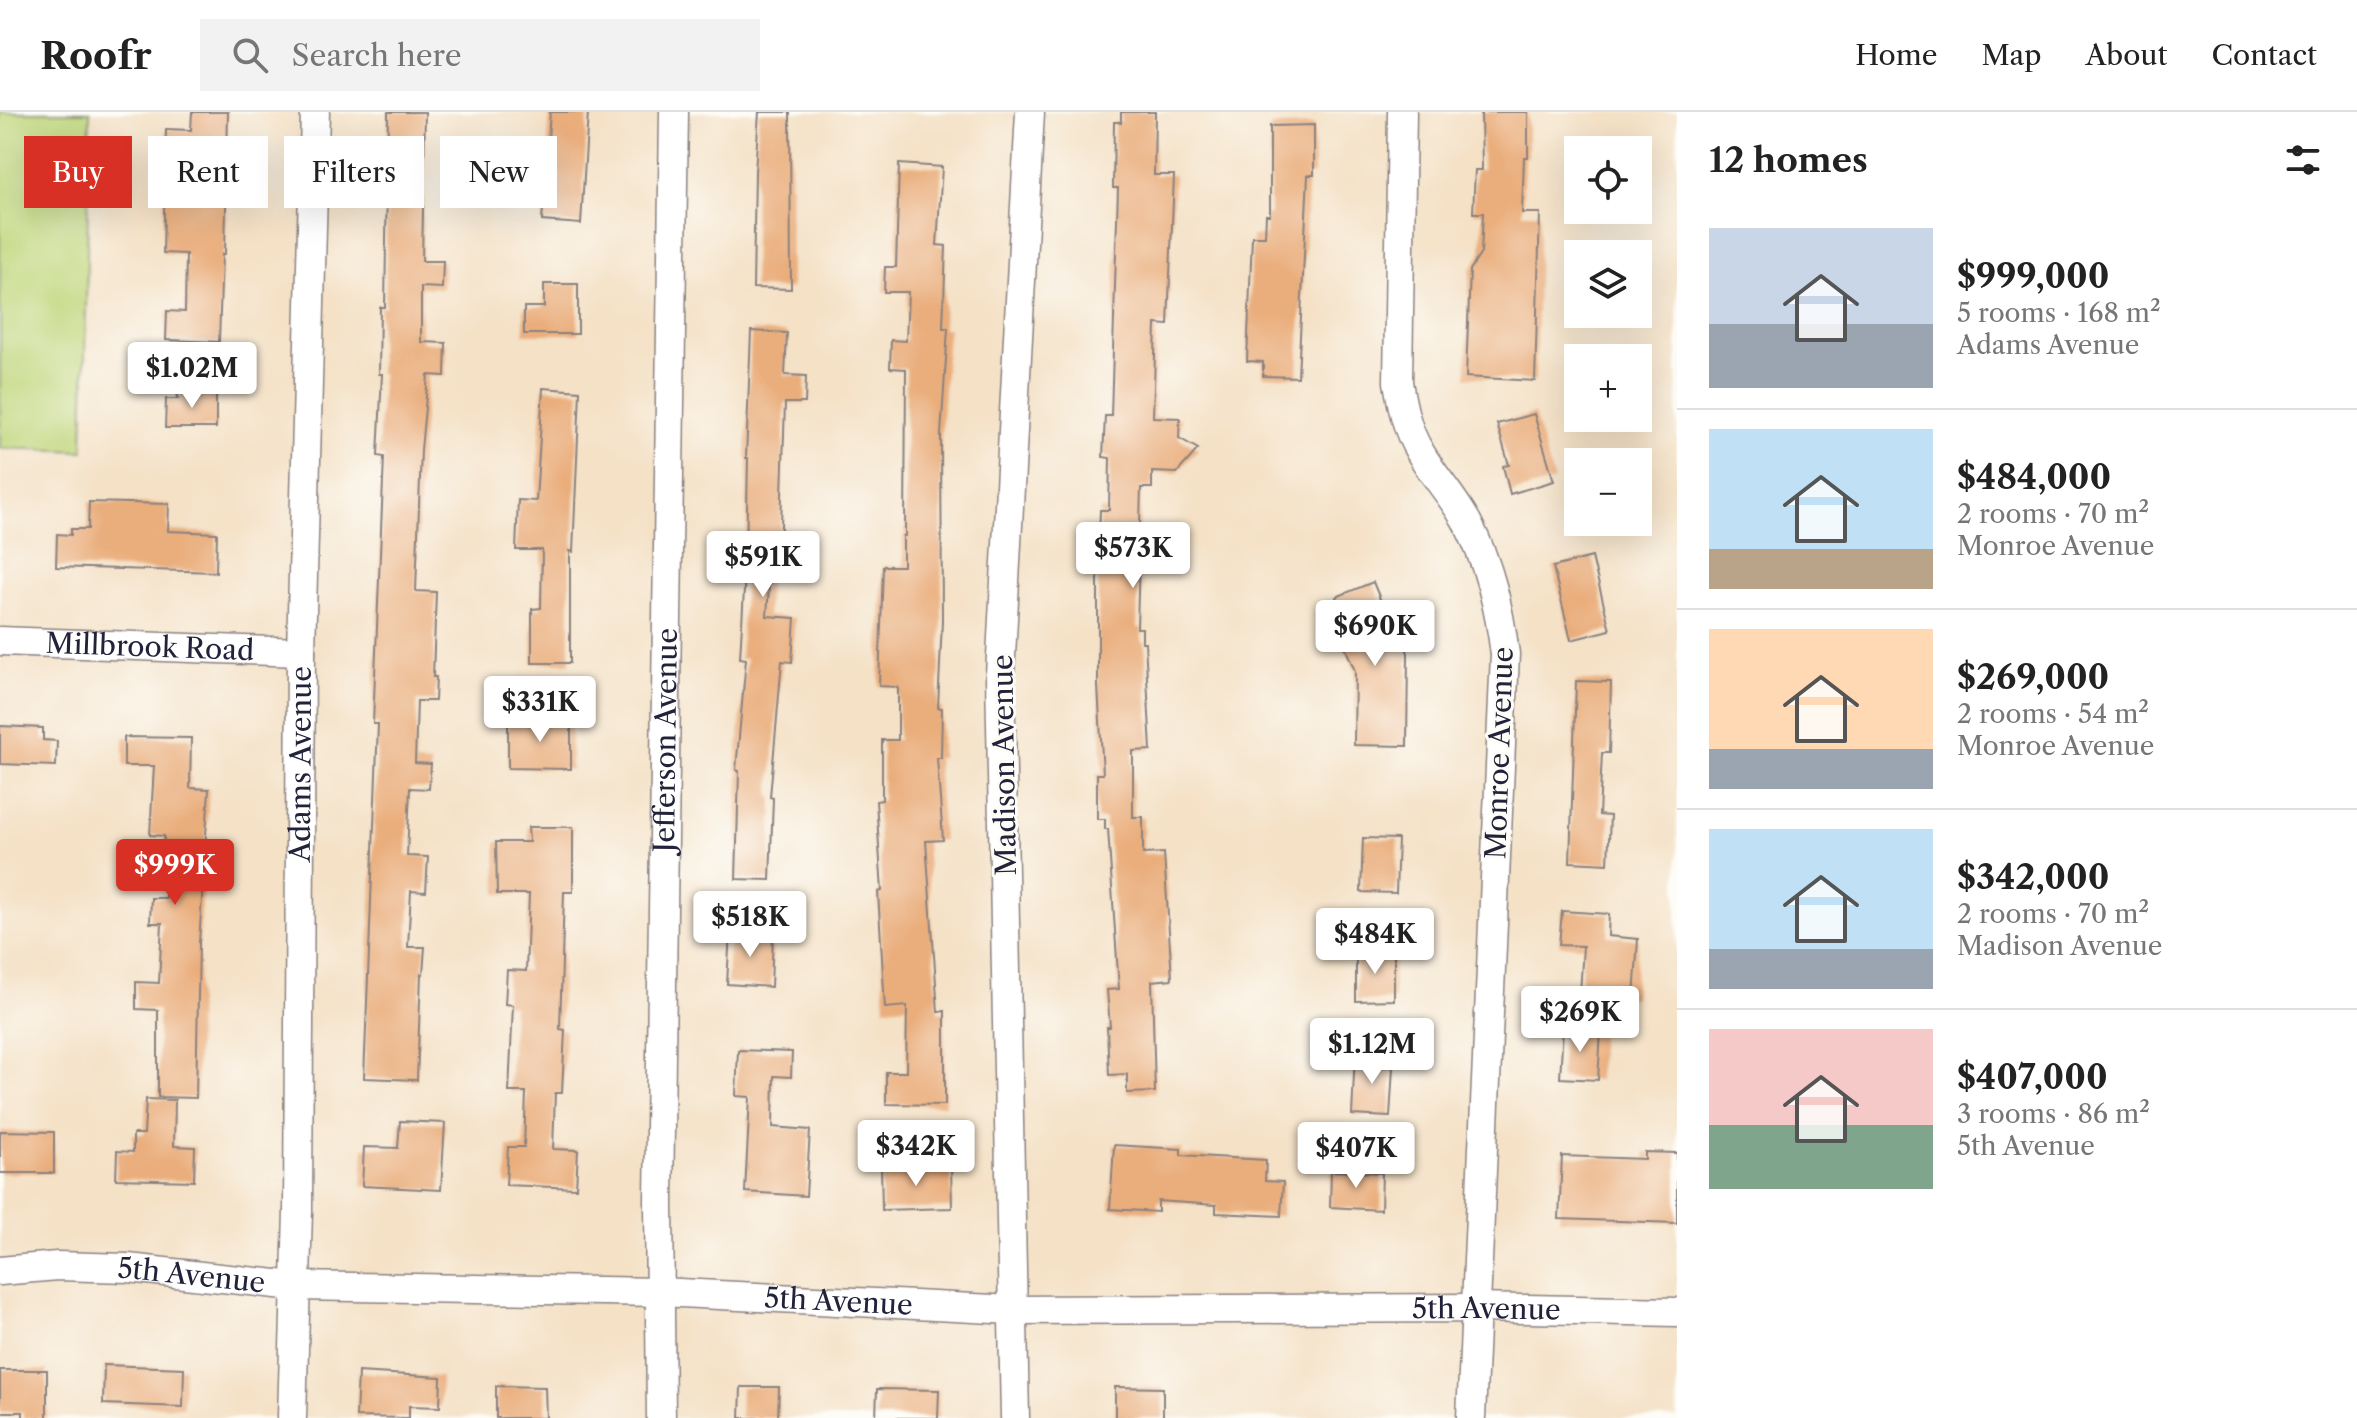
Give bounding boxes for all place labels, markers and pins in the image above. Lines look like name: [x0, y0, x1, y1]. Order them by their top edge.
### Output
pin: $1.02M: [127, 342, 257, 410]
pin: $573K: [1077, 522, 1189, 590]
pin: $591K: [707, 531, 819, 599]
pin: $690K: [1319, 600, 1431, 668]
pin: $331K: [484, 676, 596, 744]
pin: $999K: [119, 839, 231, 907]
pin: $518K: [694, 891, 806, 959]
pin: $484K: [1319, 908, 1431, 976]
pin: $269K: [1524, 986, 1636, 1054]
pin: $1.12M: [1307, 1018, 1437, 1086]
pin: $342K: [860, 1120, 972, 1188]
pin: $407K: [1300, 1122, 1412, 1190]

